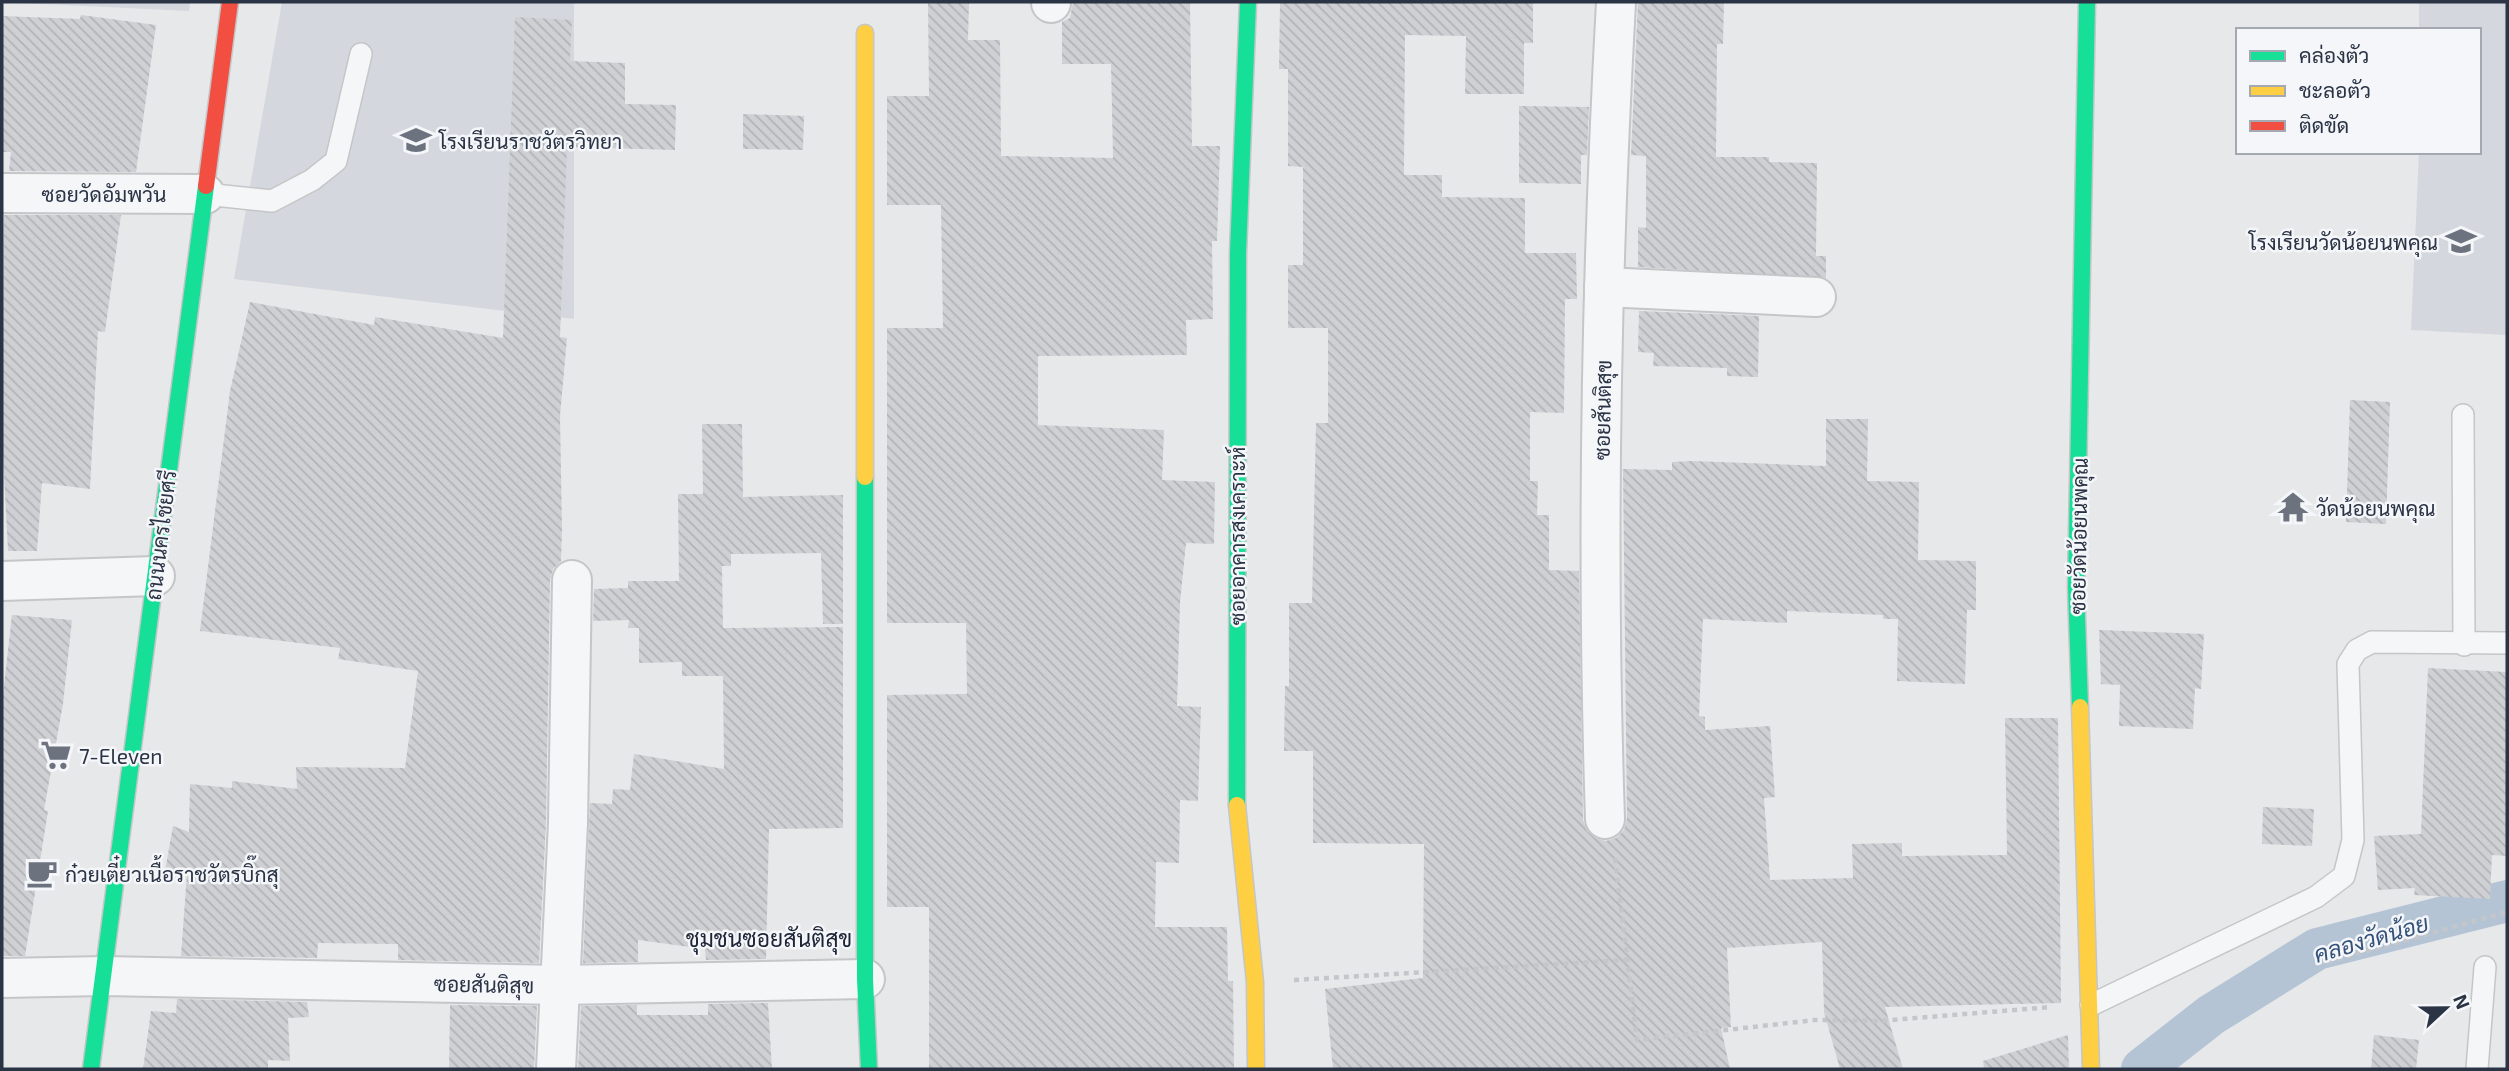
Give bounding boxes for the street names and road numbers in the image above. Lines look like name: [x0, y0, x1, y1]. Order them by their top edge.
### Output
street label: ซอยวัดอัมพวัน: [42, 181, 166, 206]
street label: ซอยสันติสุข: [1589, 360, 1618, 460]
street label: ซอยอาคารสงเคราะห์: [1224, 447, 1249, 625]
street label: ซอยวัดน้อยนพคุณ: [2064, 457, 2095, 615]
street label: ถนนนครไชยศรี: [140, 469, 180, 601]
street label: ซอยสันติสุข: [434, 971, 534, 1000]

